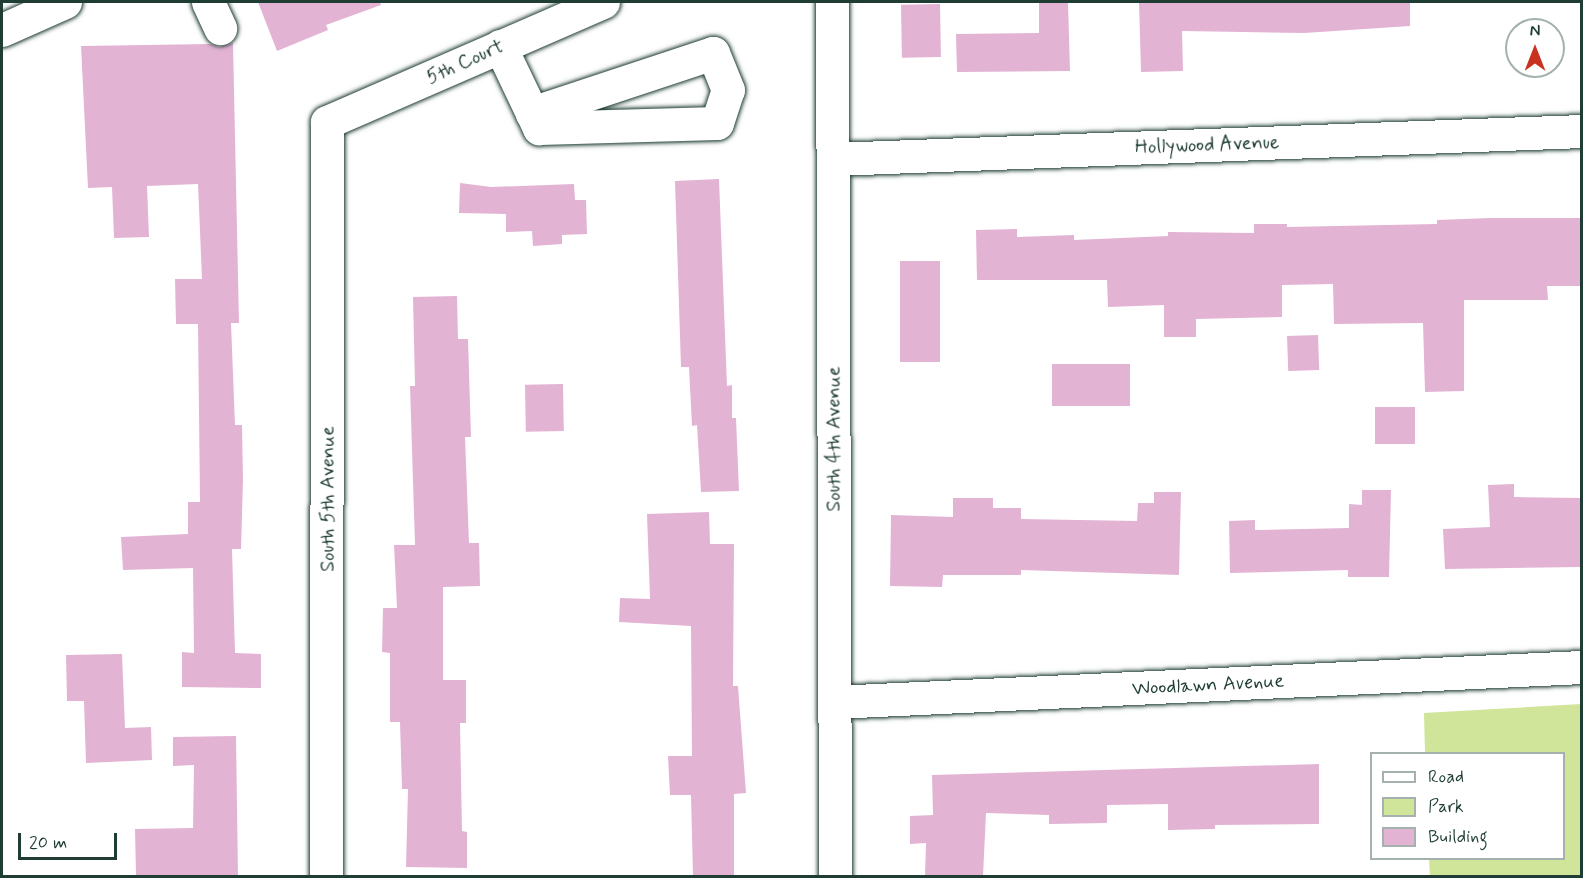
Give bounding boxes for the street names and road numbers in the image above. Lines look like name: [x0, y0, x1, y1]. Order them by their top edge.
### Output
street label: 5th Court: [423, 34, 507, 90]
street label: Hollywood Avenue: [1133, 130, 1281, 160]
street label: South 4th Avenue: [822, 366, 846, 512]
street label: South 5th Avenue: [316, 426, 340, 572]
street label: Woodlawn Avenue: [1131, 669, 1285, 701]

